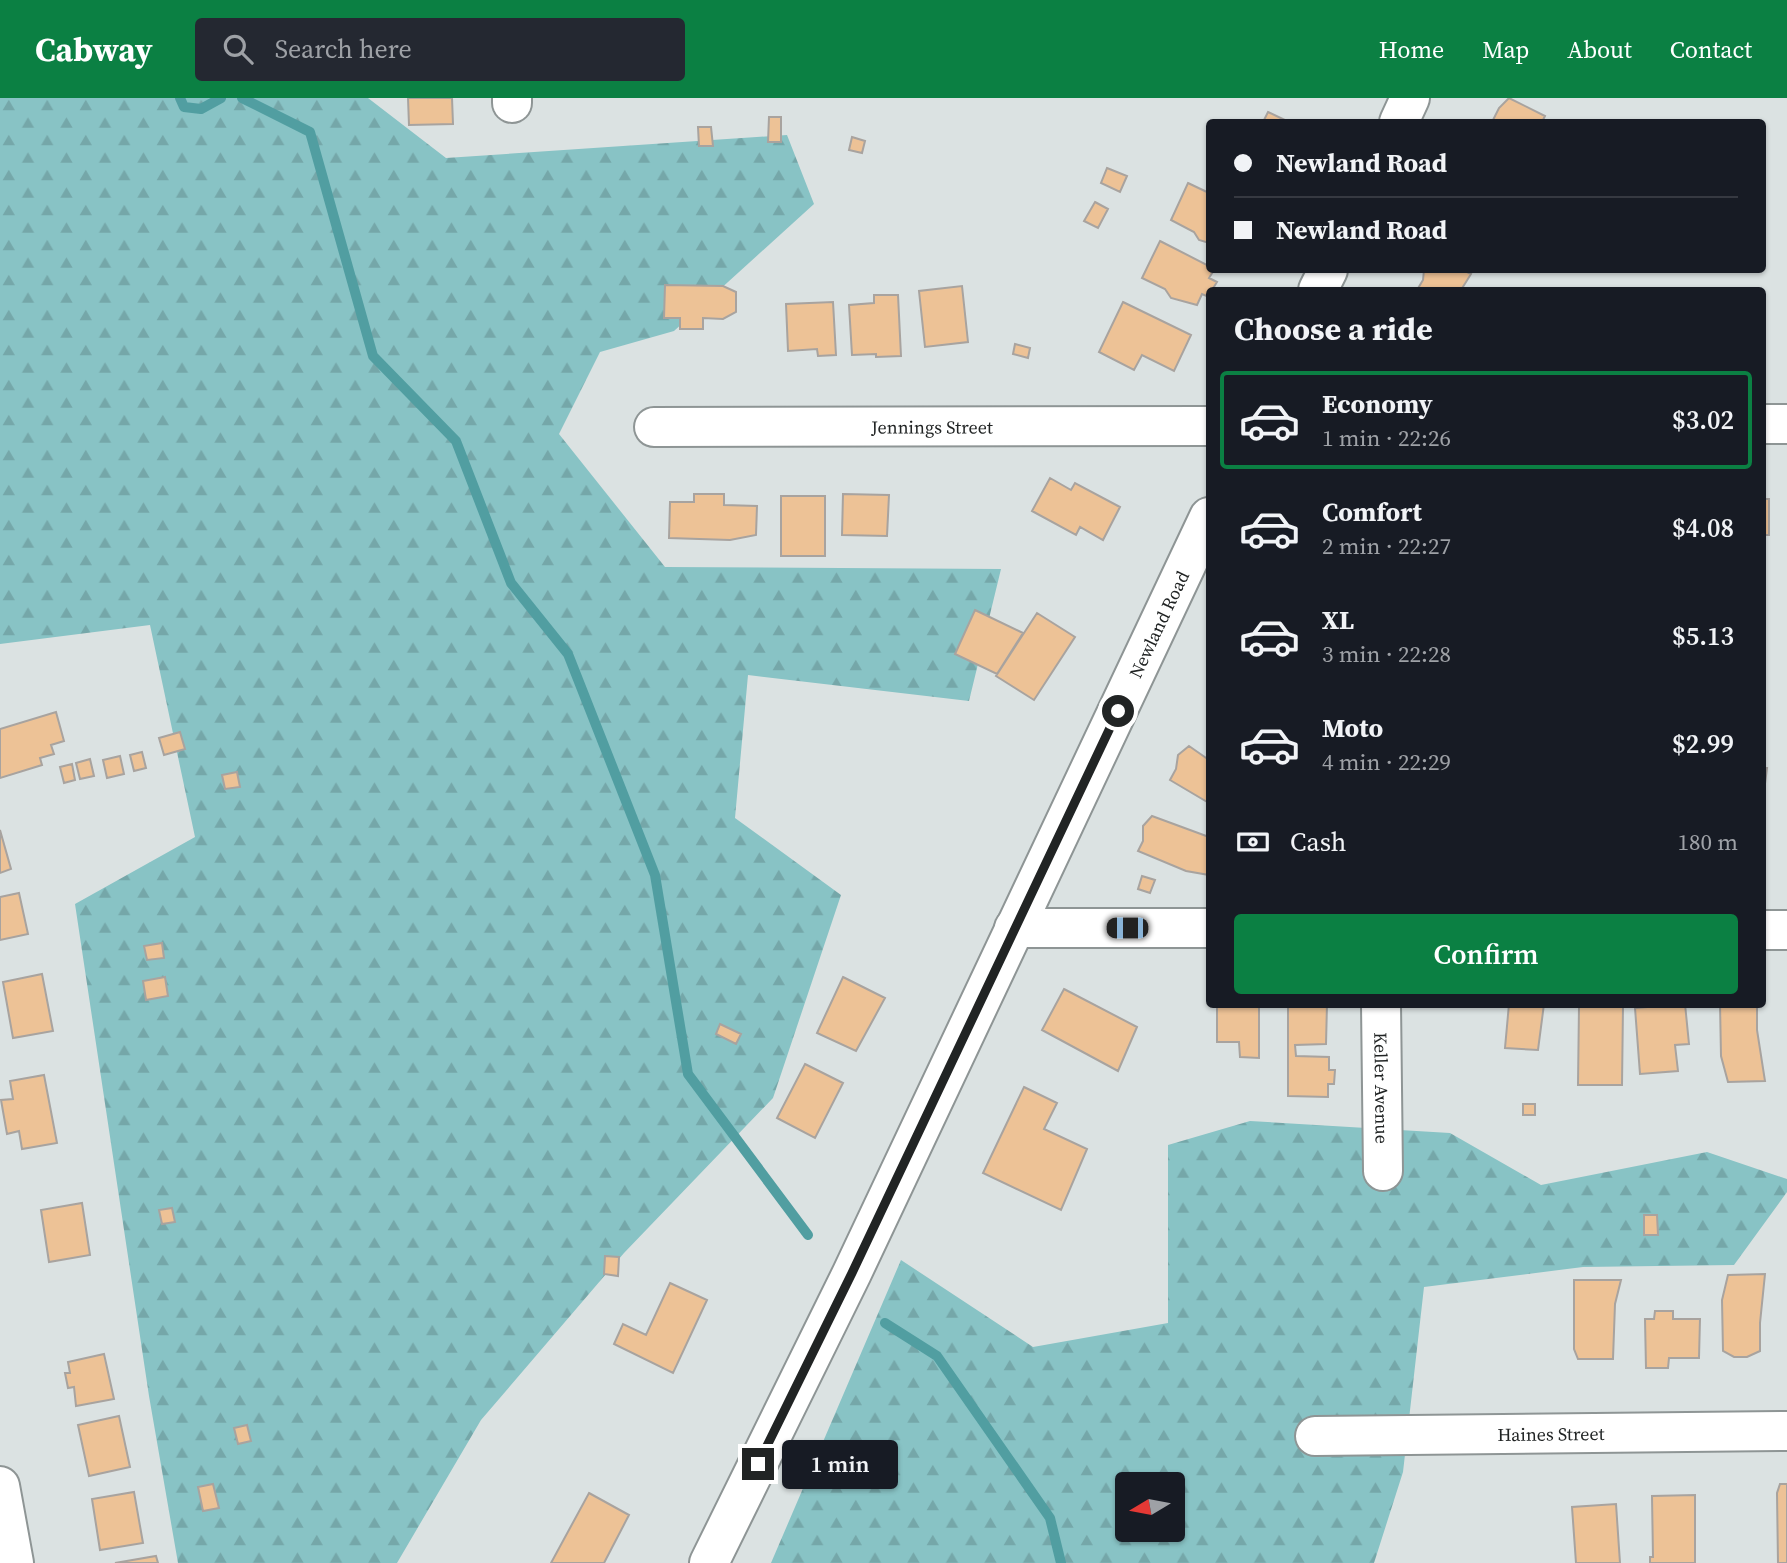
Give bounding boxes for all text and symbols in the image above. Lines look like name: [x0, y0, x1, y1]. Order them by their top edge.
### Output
search box: [195, 18, 685, 81]
text: Cabway: [35, 27, 153, 72]
icon: search: [219, 30, 257, 68]
text: Search here: [275, 31, 412, 67]
text: Home: [1379, 33, 1444, 66]
text: Map: [1482, 33, 1529, 66]
text: About: [1567, 33, 1632, 66]
text: Contact: [1670, 33, 1752, 66]
text: Newland Road: [1276, 145, 1447, 181]
text: Newland Road: [1276, 212, 1447, 248]
text: Choose a ride: [1234, 307, 1433, 351]
text: Economy: [1322, 386, 1433, 422]
icon: car: [1238, 389, 1301, 452]
text: $3.02: [1672, 402, 1734, 438]
street label: Jennings Street: [870, 414, 993, 439]
text: 1 min · 22:26: [1322, 422, 1451, 454]
text: Comfort: [1322, 494, 1422, 530]
icon: car: [1238, 497, 1301, 560]
text: $4.08: [1672, 510, 1734, 546]
text: 2 min · 22:27: [1322, 530, 1451, 562]
street label: Newland Road: [1122, 566, 1194, 682]
text: XL: [1322, 602, 1354, 638]
icon: car: [1238, 605, 1301, 668]
text: $5.13: [1672, 618, 1734, 654]
text: 3 min · 22:28: [1322, 638, 1451, 670]
route start: [1102, 695, 1134, 727]
text: Moto: [1322, 710, 1383, 746]
icon: car: [1238, 713, 1301, 776]
text: $2.99: [1672, 726, 1734, 762]
text: 4 min · 22:29: [1322, 746, 1451, 778]
icon: cash: [1234, 823, 1272, 861]
text: Cash: [1290, 824, 1346, 860]
text: 180 m: [1677, 826, 1738, 858]
button: Confirm: [1234, 914, 1738, 994]
car: [1107, 918, 1149, 939]
street label: Keller Avenue: [1369, 1032, 1395, 1144]
street label: Haines Street: [1497, 1420, 1605, 1447]
callout: 1 min: [782, 1440, 898, 1488]
route end: [742, 1448, 774, 1480]
text: 1 min: [810, 1448, 870, 1480]
north arrow: [1115, 1472, 1185, 1542]
map controls: [1115, 1472, 1185, 1542]

